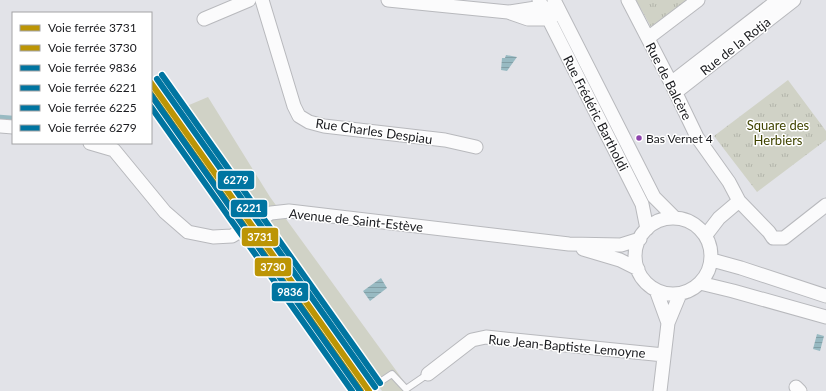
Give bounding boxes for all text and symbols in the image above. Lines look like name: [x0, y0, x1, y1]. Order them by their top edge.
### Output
legend: [12, 12, 152, 144]
street label: Rue de la Rotja: [697, 14, 773, 78]
text: Voie ferrée 3731: [48, 20, 137, 35]
text: Voie ferrée 3730: [48, 40, 137, 55]
street label: Rue de Balcère: [643, 40, 695, 123]
street label: Rue Frédéric Bartholdi: [560, 53, 632, 173]
text: Voie ferrée 9836: [48, 60, 137, 75]
text: Voie ferrée 6221: [48, 80, 137, 95]
text: Voie ferrée 6225: [48, 100, 137, 115]
street label: Rue Charles Despiau: [315, 115, 433, 147]
park label: Square des Herbiers: [747, 117, 810, 148]
text: Voie ferrée 6279: [48, 120, 137, 135]
place label: Bas Vernet 4: [646, 131, 713, 146]
marker: Bas Vernet 4: [634, 133, 644, 143]
line badge: 6279: [217, 170, 255, 190]
text: 6279: [223, 173, 249, 186]
line badge: 6221: [230, 199, 268, 218]
text: 6221: [236, 201, 262, 214]
street label: Avenue de Saint-Estève: [288, 205, 424, 235]
line badge: 3731: [241, 227, 279, 247]
text: 3731: [247, 230, 273, 243]
line badge: 3730: [254, 257, 292, 277]
text: 3730: [260, 260, 286, 273]
line badge: 9836: [271, 282, 309, 302]
text: 9836: [277, 285, 303, 298]
street label: Rue Jean-Baptiste Lemoyne: [488, 331, 646, 361]

